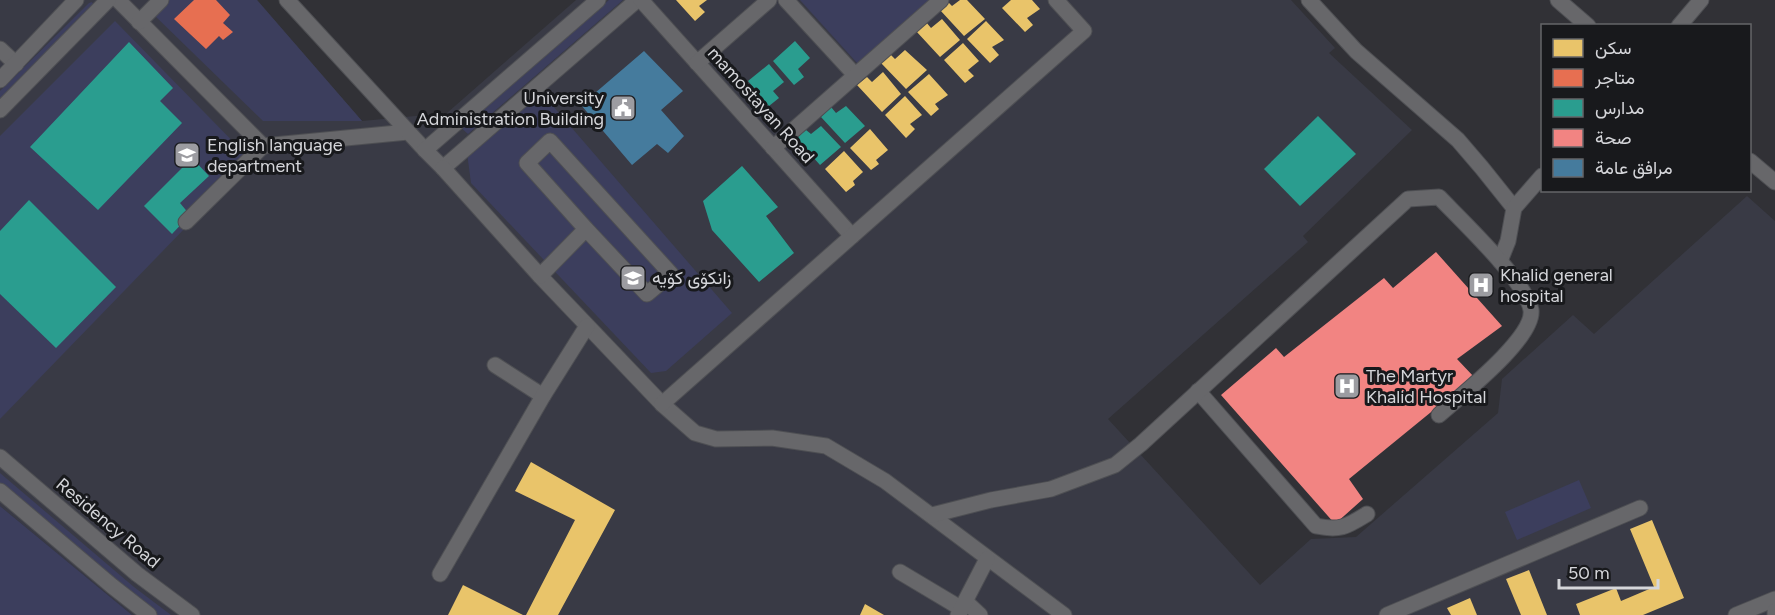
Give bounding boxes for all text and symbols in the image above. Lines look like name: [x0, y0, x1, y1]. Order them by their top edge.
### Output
legend: [1541, 24, 1751, 192]
text: سكن: [1595, 37, 1631, 59]
street label: mamostayan Road: [703, 42, 819, 168]
text: متاجر: [1594, 67, 1635, 89]
place label: University Administration Building: [417, 87, 605, 130]
public building icon: University Administration Building: [608, 93, 638, 123]
text: مدارس: [1595, 97, 1644, 119]
text: صحة: [1595, 127, 1632, 149]
place label: English language department: [207, 134, 343, 177]
school or university icon: English language department: [172, 140, 202, 170]
text: مرافق عامة: [1595, 157, 1673, 179]
school or university icon: زانکۆی کۆیە: [618, 263, 648, 293]
place label: Khalid general hospital: [1500, 264, 1613, 307]
place label: زانکۆی کۆیە: [652, 267, 732, 289]
hospital icon: Khalid general hospital: [1466, 270, 1496, 300]
place label: The Martyr Khalid Hospital: [1366, 365, 1486, 408]
hospital icon: The Martyr Khalid Hospital: [1332, 371, 1362, 401]
street label: Residency Road: [52, 473, 164, 573]
scale bar: [1559, 552, 1658, 590]
text: 50 m: [1568, 562, 1610, 584]

